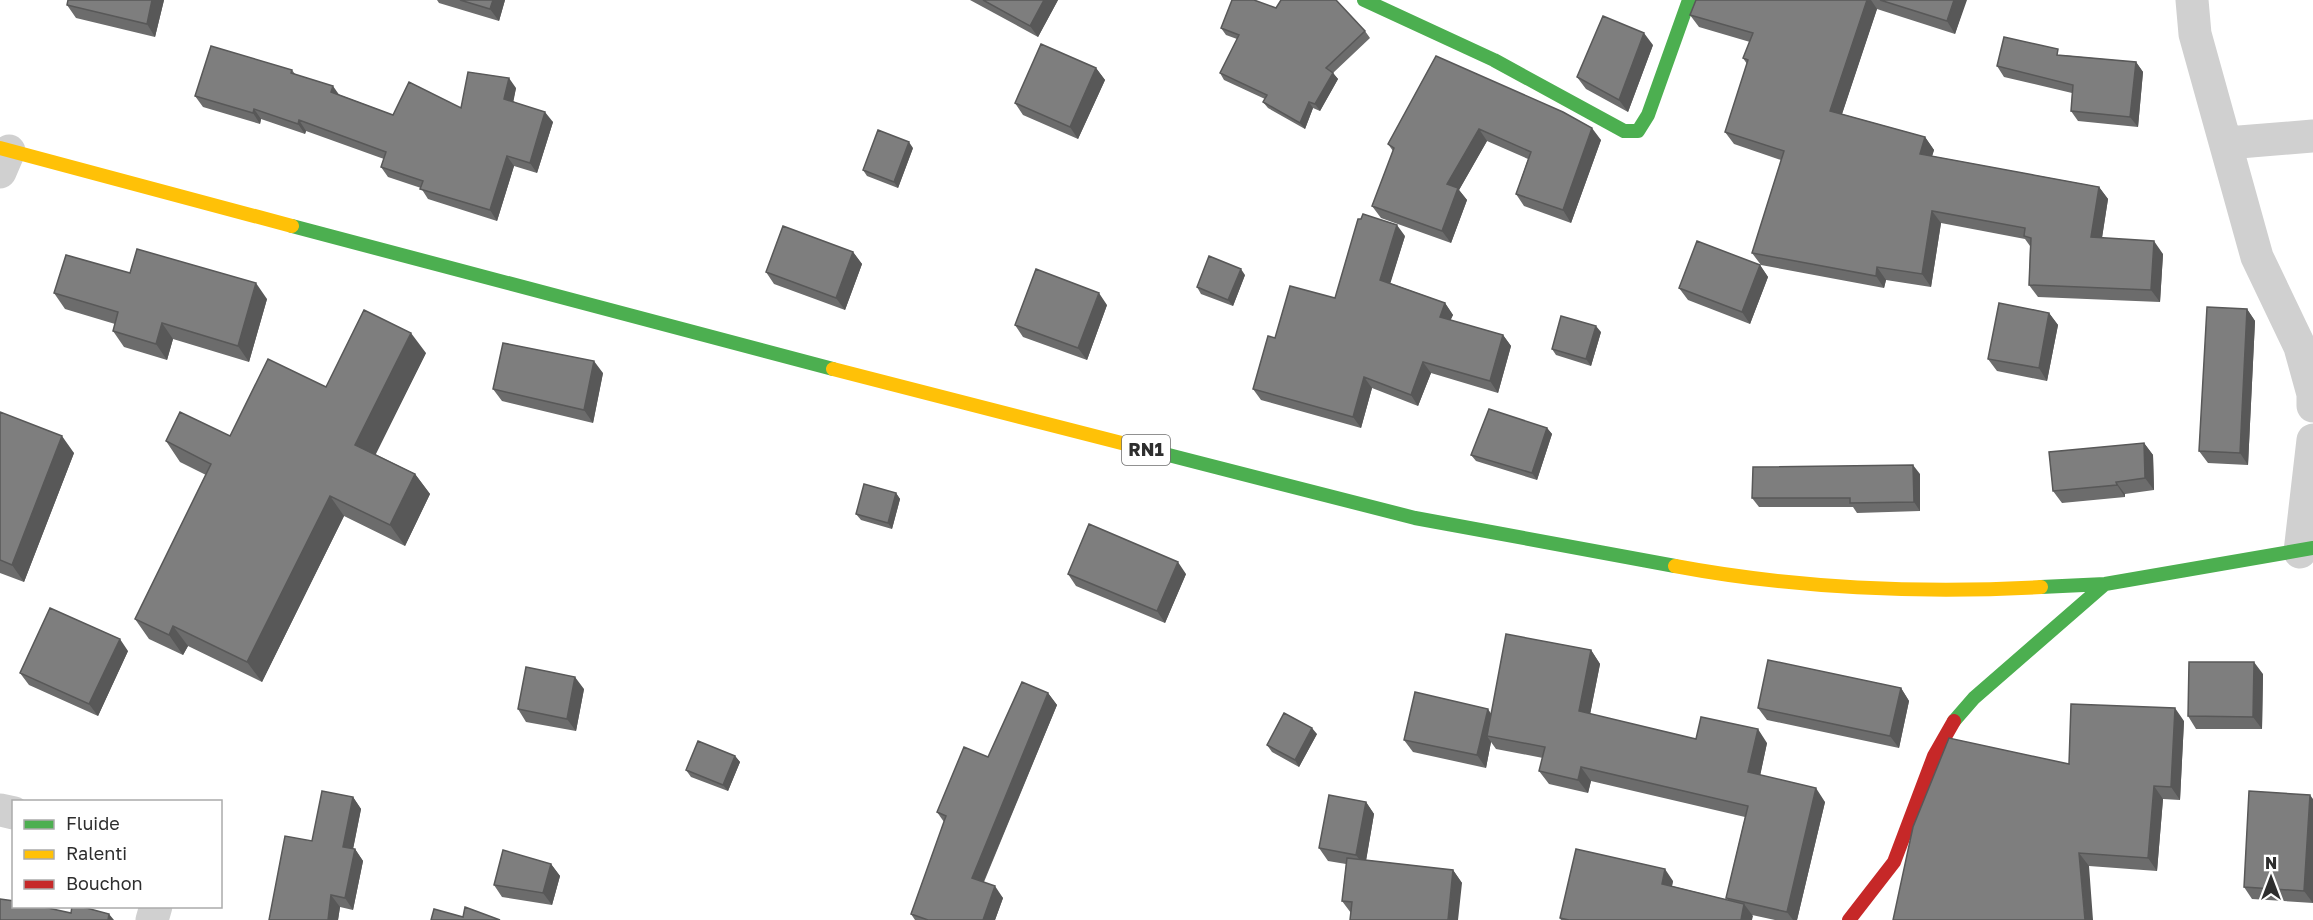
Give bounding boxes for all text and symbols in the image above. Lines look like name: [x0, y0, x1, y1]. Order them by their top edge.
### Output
road number: RN1: [1122, 435, 1170, 465]
legend: [12, 800, 222, 908]
text: Fluide: [66, 812, 120, 834]
text: Ralenti: [66, 842, 127, 864]
north arrow: [2241, 848, 2301, 908]
text: N: [2265, 853, 2277, 873]
text: Bouchon: [66, 872, 143, 894]

